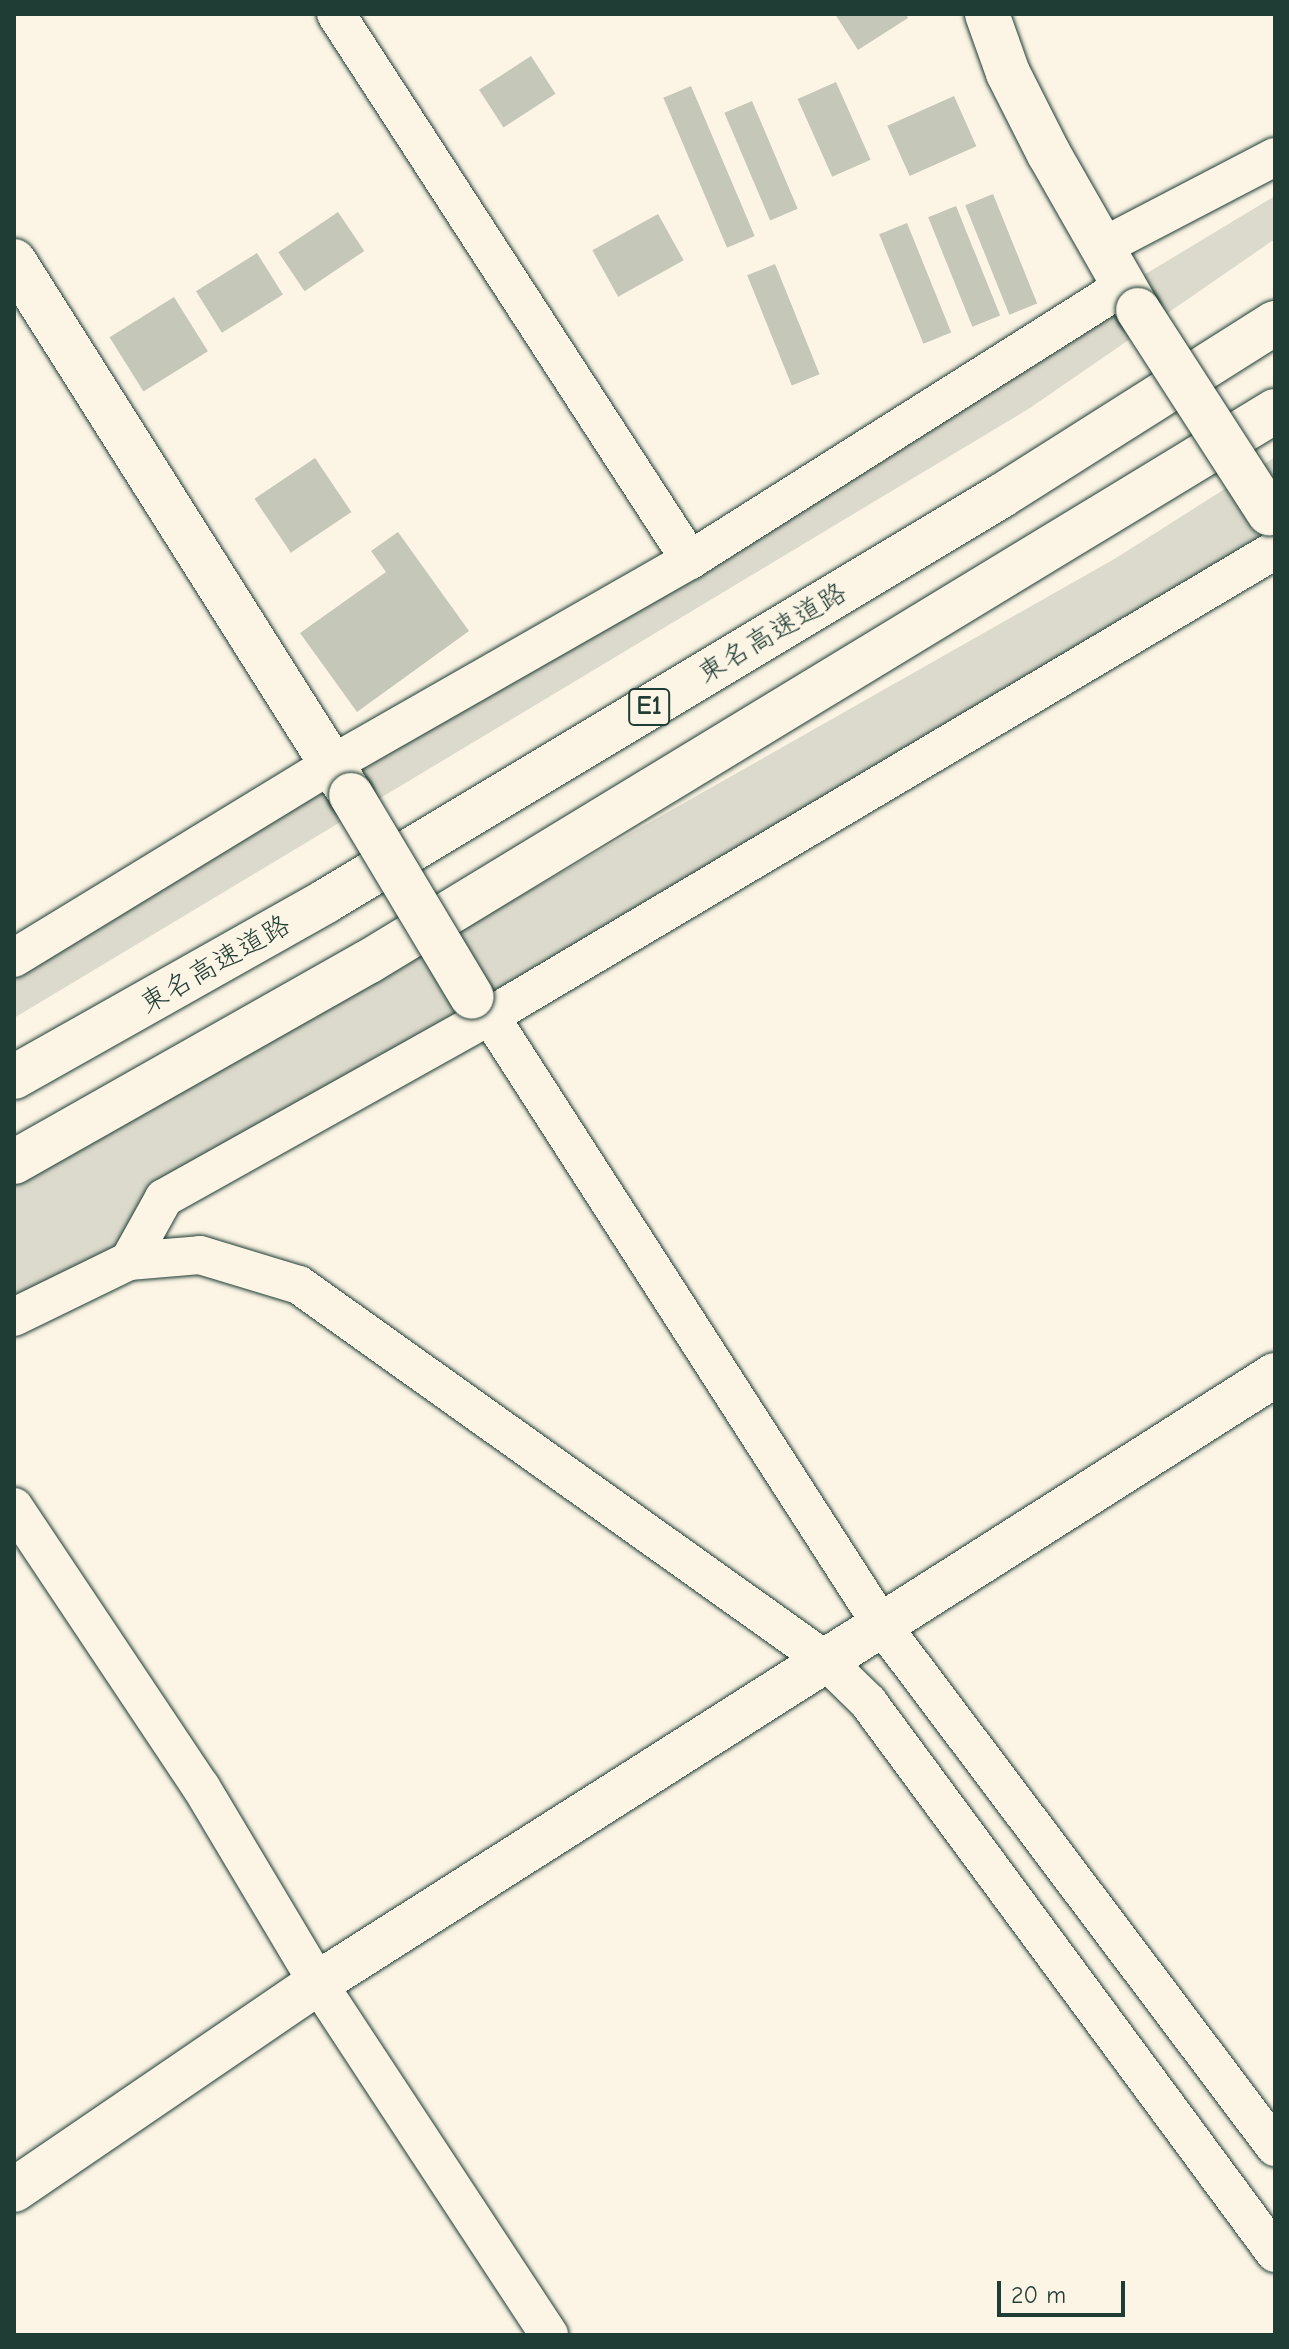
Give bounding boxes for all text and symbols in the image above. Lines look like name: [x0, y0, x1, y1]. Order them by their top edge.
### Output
street label: 東名高速道路: [691, 575, 853, 691]
road number: E1: [627, 685, 671, 729]
street label: 東名高速道路: [134, 907, 296, 1021]
scale bar: [1001, 2265, 1129, 2315]
text: 20 m: [1011, 2281, 1066, 2309]

